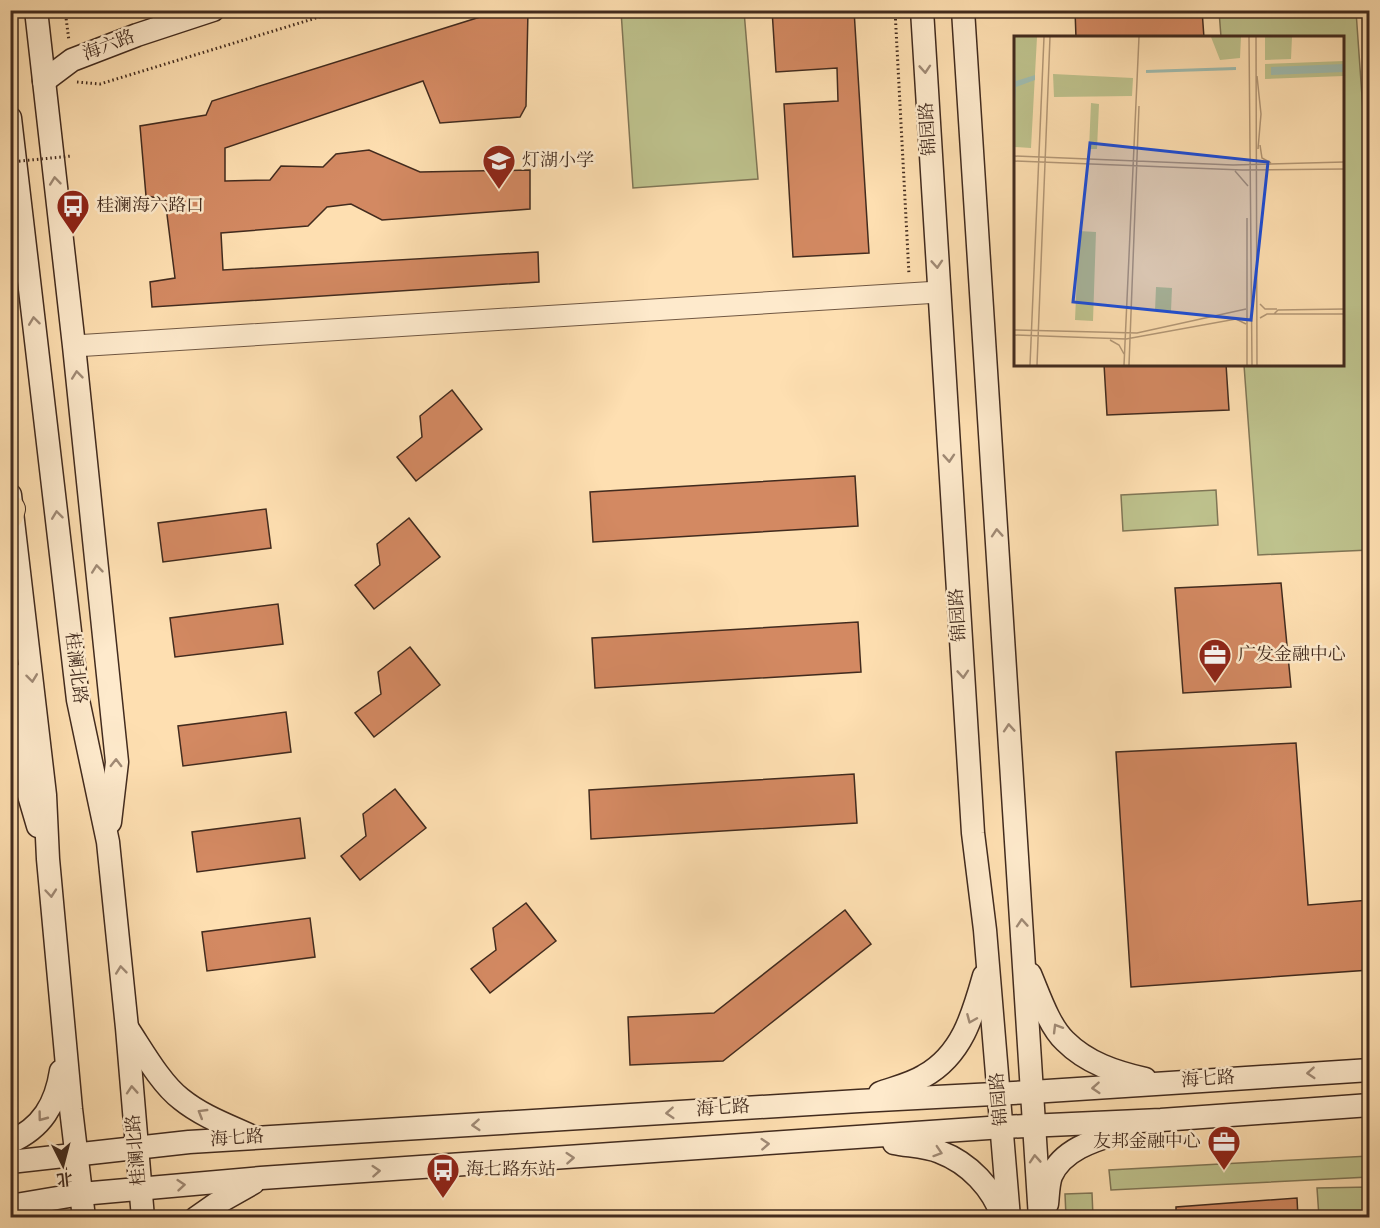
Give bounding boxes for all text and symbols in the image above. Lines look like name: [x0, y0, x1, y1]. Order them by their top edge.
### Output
street label: 海六路: [80, 26, 138, 66]
inset map: [1014, 36, 1344, 366]
one-way arrow: [919, 64, 932, 73]
street label: 锦园路: [916, 101, 942, 157]
school or university icon: 灯湖小学: [481, 143, 517, 190]
place label: 灯湖小学: [522, 150, 594, 173]
one-way arrow: [50, 177, 62, 186]
bus stop icon: 桂澜海六路口: [55, 188, 91, 235]
place label: 桂澜海六路口: [96, 195, 204, 218]
one-way arrow: [931, 259, 944, 268]
one-way arrow: [28, 316, 41, 326]
one-way arrow: [71, 370, 84, 379]
one-way arrow: [943, 454, 956, 463]
one-way arrow: [51, 510, 63, 519]
one-way arrow: [991, 529, 1004, 538]
one-way arrow: [91, 564, 104, 573]
street label: 锦园路: [946, 587, 972, 643]
street label: 桂澜北路: [59, 631, 91, 705]
office icon: 广发金融中心: [1197, 637, 1233, 684]
place label: 广发金融中心: [1238, 644, 1346, 667]
one-way arrow: [956, 669, 969, 678]
one-way arrow: [25, 674, 37, 683]
one-way arrow: [1003, 723, 1016, 732]
one-way arrow: [110, 758, 122, 767]
one-way arrow: [44, 889, 57, 898]
one-way arrow: [1015, 918, 1028, 927]
one-way arrow: [115, 965, 128, 974]
one-way arrow: [966, 1012, 978, 1023]
one-way arrow: [1052, 1024, 1064, 1034]
street label: 海七路: [1180, 1067, 1236, 1093]
one-way arrow: [1307, 1067, 1316, 1080]
street label: 锦园路: [986, 1071, 1014, 1127]
one-way arrow: [1091, 1081, 1100, 1094]
one-way arrow: [125, 1085, 138, 1094]
street label: 海七路: [695, 1096, 751, 1122]
one-way arrow: [666, 1106, 675, 1119]
one-way arrow: [198, 1109, 208, 1120]
one-way arrow: [39, 1110, 50, 1121]
street label: 桂澜北路: [122, 1113, 152, 1187]
one-way arrow: [471, 1118, 480, 1131]
office icon: 友邦金融中心: [1206, 1124, 1242, 1171]
street label: 海七路: [209, 1126, 265, 1152]
place label: 友邦金融中心: [1093, 1131, 1201, 1154]
north arrow: [33, 1135, 93, 1195]
one-way arrow: [760, 1138, 769, 1151]
one-way arrow: [932, 1145, 943, 1158]
bus stop icon: 海七路东站: [425, 1152, 461, 1199]
one-way arrow: [566, 1152, 575, 1165]
one-way arrow: [1029, 1155, 1042, 1164]
place label: 海七路东站: [466, 1159, 556, 1182]
one-way arrow: [371, 1165, 380, 1178]
text: 北: [55, 1167, 73, 1189]
one-way arrow: [177, 1179, 186, 1192]

